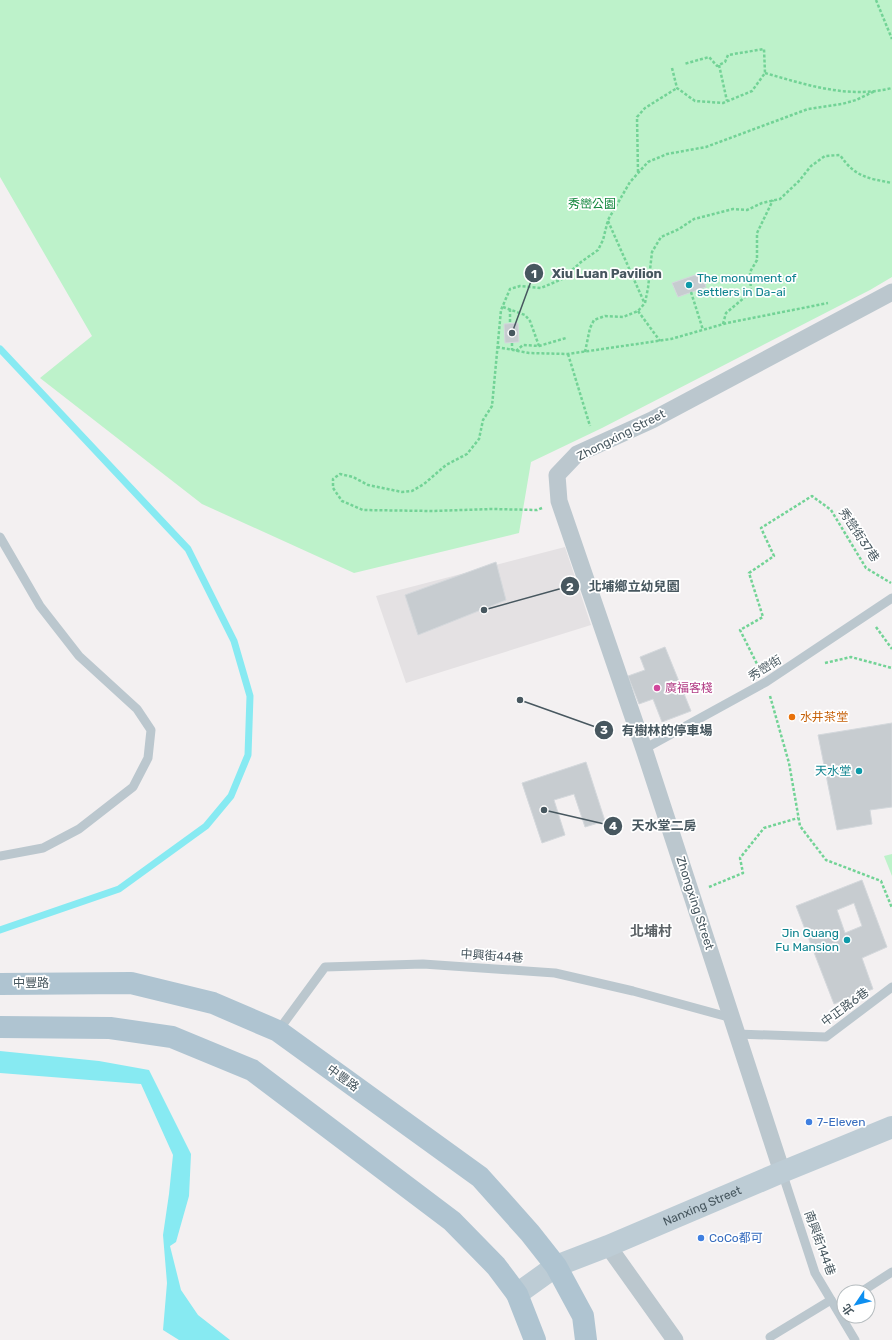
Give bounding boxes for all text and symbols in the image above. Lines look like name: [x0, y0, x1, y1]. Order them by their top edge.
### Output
park label: 秀巒公園: [568, 197, 616, 211]
callout: Xiu Luan Pavilion: [524, 261, 670, 286]
text: Xiu Luan Pavilion: [552, 266, 662, 281]
text: 1: [531, 267, 537, 281]
place label: The monument of settlers in Da-ai: [697, 271, 797, 299]
marker: The monument of settlers in Da-ai: [684, 280, 694, 290]
street label: Zhongxing Street: [574, 407, 668, 463]
street label: 秀巒街37巷: [836, 506, 882, 564]
callout: 北埔鄉立幼兒園: [560, 574, 687, 599]
text: 北埔鄉立幼兒園: [588, 579, 680, 594]
text: 2: [566, 580, 574, 594]
street label: 秀巒街: [746, 653, 784, 683]
place label: 廣福客棧: [665, 681, 713, 695]
marker: 廣福客棧: [652, 683, 662, 693]
place label: 水井茶堂: [800, 710, 848, 724]
marker: 水井茶堂: [787, 712, 797, 722]
callout: 有樹林的停車場: [594, 718, 721, 743]
text: 3: [600, 723, 608, 737]
text: 有樹林的停車場: [621, 723, 713, 738]
place label: 天水堂: [815, 764, 851, 778]
marker: 天水堂: [854, 766, 864, 776]
callout: 天水堂二房: [603, 813, 704, 838]
text: 天水堂二房: [631, 818, 697, 833]
text: 4: [609, 819, 617, 833]
street label: Zhongxing Street: [673, 855, 717, 952]
district label: 北埔村: [630, 923, 672, 940]
place label: Jin Guang Fu Mansion: [775, 926, 839, 954]
marker: Jin Guang Fu Mansion: [842, 935, 852, 945]
street label: 中興街44巷: [460, 947, 524, 965]
street label: 中豐路: [13, 976, 49, 990]
street label: 中正路6巷: [819, 985, 871, 1029]
street label: 中豐路: [324, 1062, 362, 1094]
place label: 7-Eleven: [817, 1115, 866, 1129]
marker: 7-Eleven: [804, 1117, 814, 1127]
street label: Nanxing Street: [661, 1183, 744, 1229]
street label: 南興街144巷: [802, 1209, 838, 1277]
place label: CoCo都可: [709, 1231, 763, 1245]
marker: CoCo都可: [696, 1233, 706, 1243]
north arrow: [836, 1284, 876, 1324]
text: 北: [840, 1301, 857, 1318]

